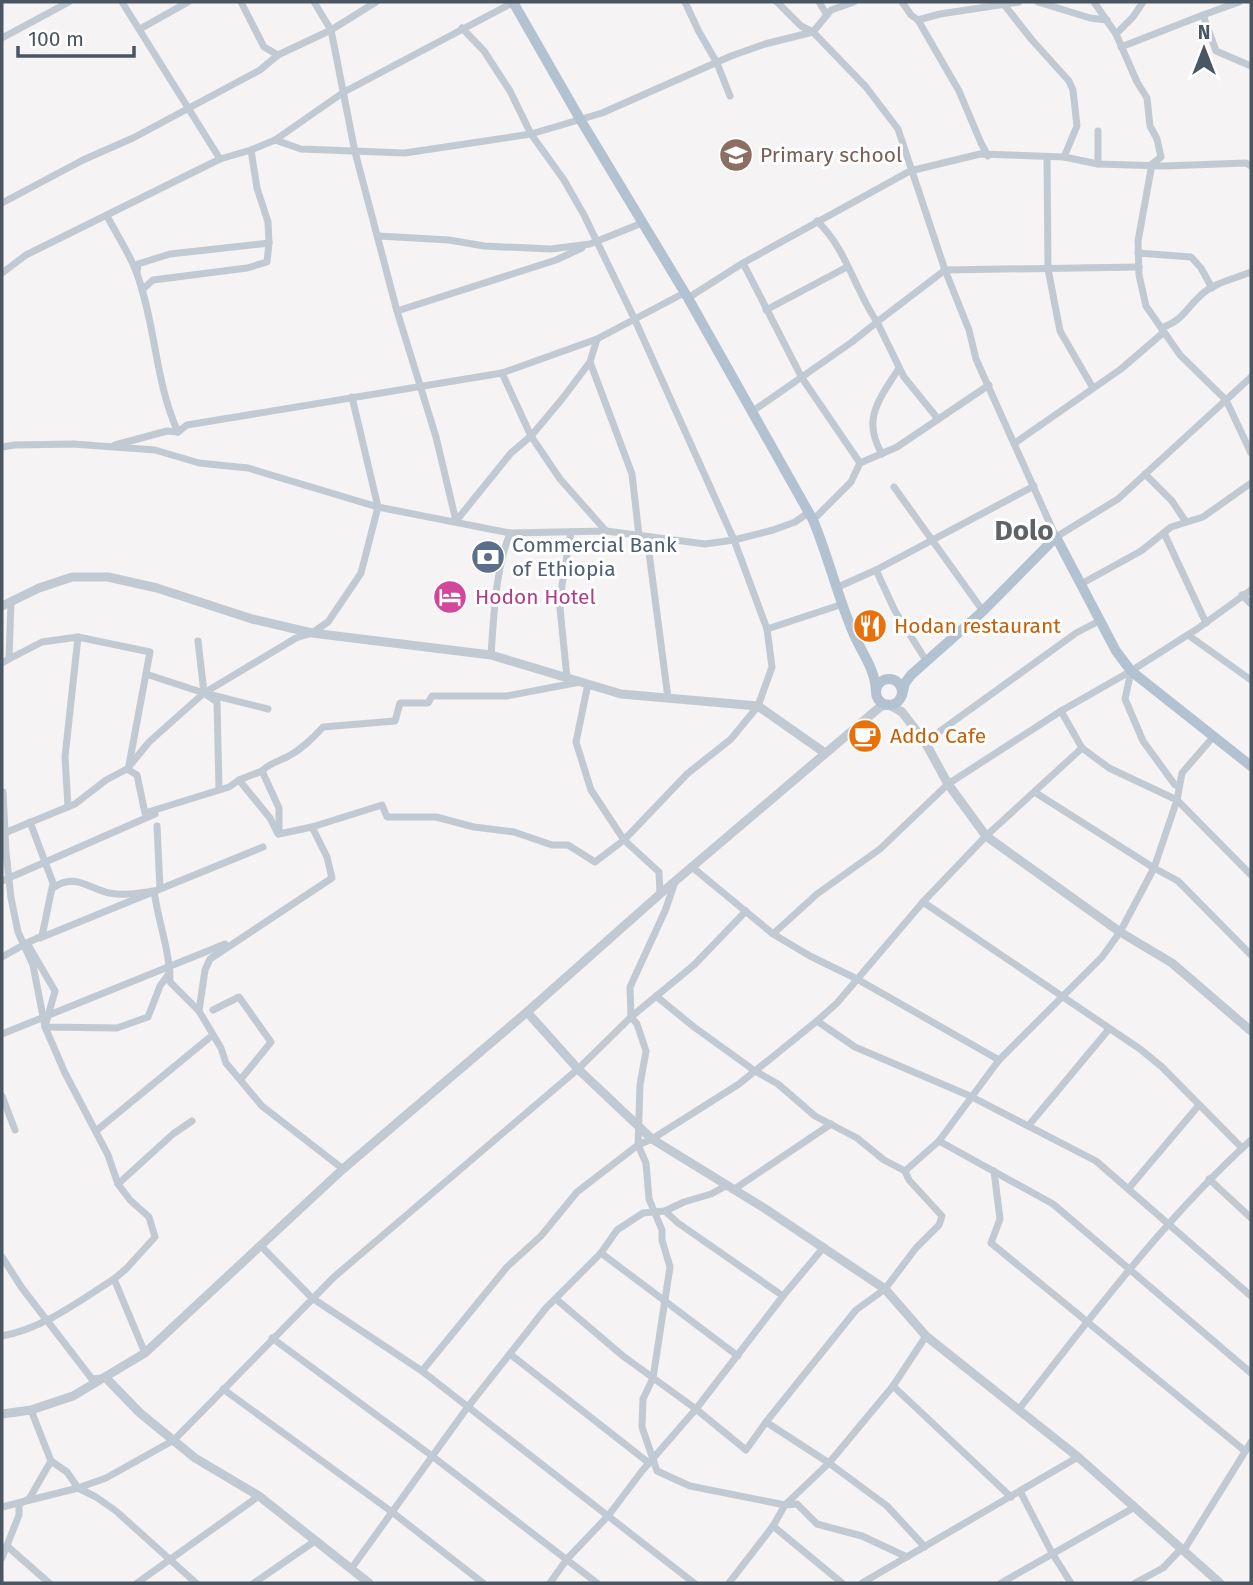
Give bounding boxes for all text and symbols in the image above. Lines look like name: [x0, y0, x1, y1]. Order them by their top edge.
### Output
scale bar: [18, 14, 133, 58]
north arrow: [1169, 14, 1239, 84]
text: N: [1198, 21, 1210, 44]
text: 100 m: [28, 26, 84, 52]
school or university icon: Primary school: [717, 136, 755, 174]
place label: Primary school: [760, 142, 902, 168]
district label: Dolo: [994, 514, 1054, 547]
place label: Commercial Bank of Ethiopia: [512, 532, 677, 582]
bank icon: Commercial Bank of Ethiopia: [469, 538, 507, 576]
hotel icon: Hodon Hotel: [431, 578, 469, 616]
place label: Hodon Hotel: [475, 584, 596, 610]
restaurant icon: Hodan restaurant: [851, 607, 889, 645]
place label: Hodan restaurant: [894, 613, 1061, 639]
cafe icon: Addo Cafe: [846, 717, 884, 755]
place label: Addo Cafe: [890, 723, 986, 749]

